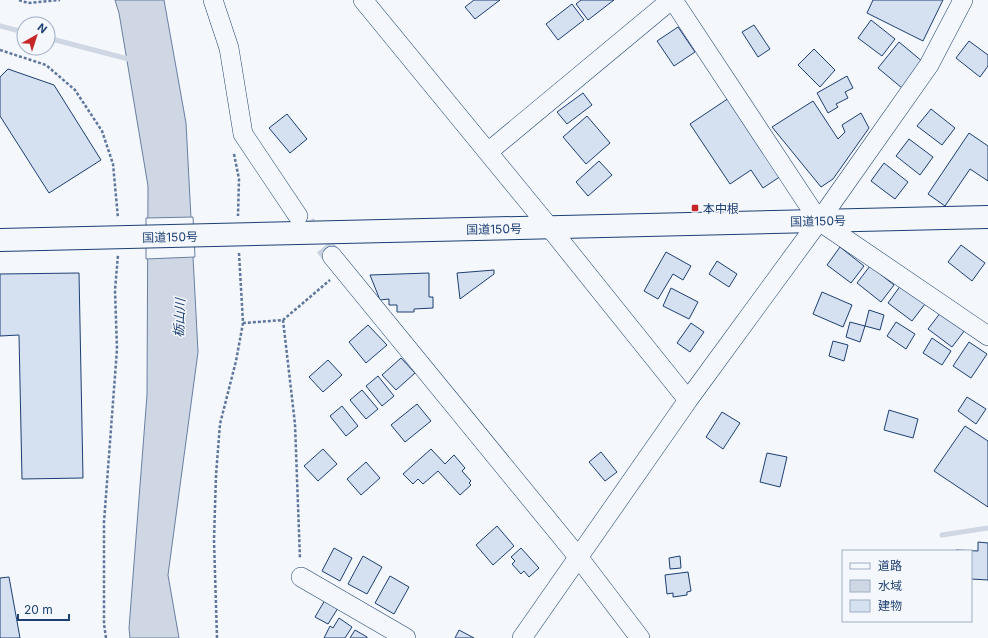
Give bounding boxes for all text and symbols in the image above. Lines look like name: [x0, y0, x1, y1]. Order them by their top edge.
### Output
north arrow: [16, 16, 56, 56]
text: N: [35, 20, 50, 36]
place label: 本中根: [703, 201, 739, 216]
marker: 本中根: [690, 203, 700, 213]
street label: 国道150号: [790, 213, 846, 229]
street label: 国道150号: [466, 221, 522, 237]
street label: 国道150号: [142, 229, 198, 245]
water label: 栃山川: [170, 296, 188, 338]
legend: [842, 550, 972, 622]
text: 道路: [878, 558, 902, 573]
text: 水域: [878, 578, 902, 593]
scale bar: [18, 596, 69, 622]
text: 建物: [878, 598, 902, 613]
text: 20 m: [24, 602, 53, 617]

